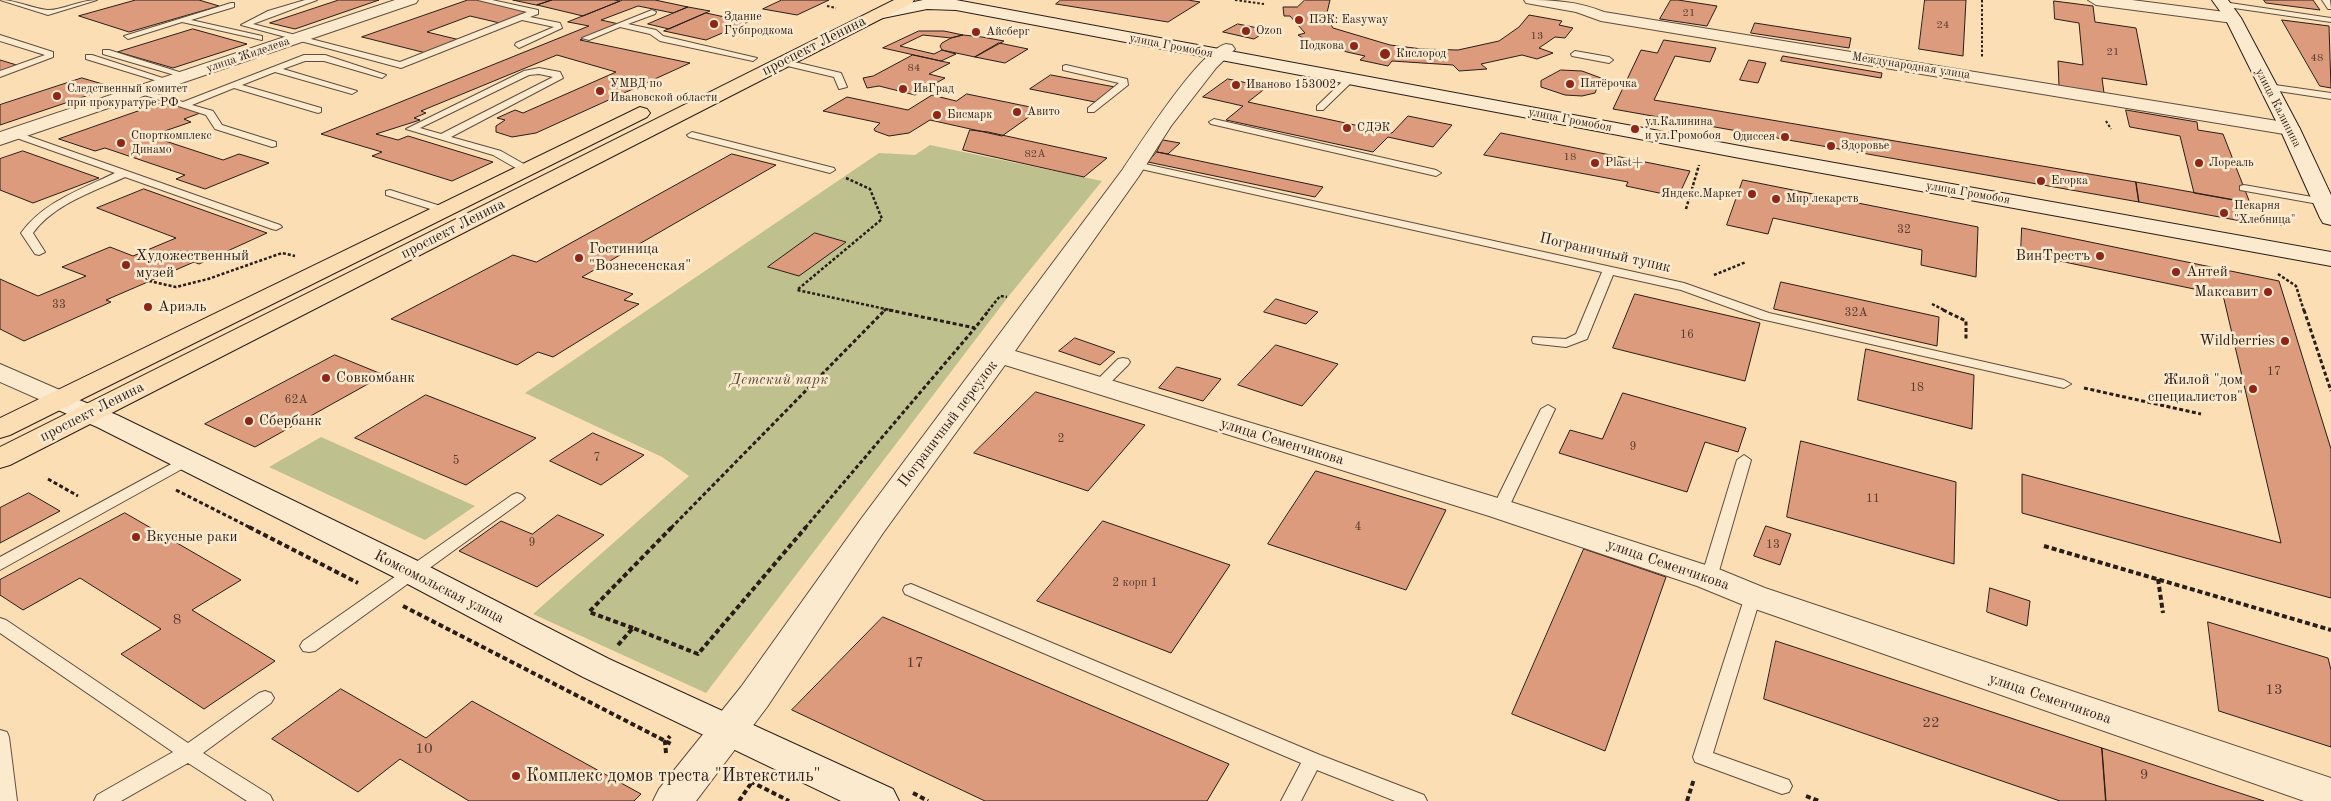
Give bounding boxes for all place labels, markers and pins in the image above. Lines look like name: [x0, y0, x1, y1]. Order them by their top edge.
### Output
place label: Здание Губпродкома: [724, 10, 793, 38]
place label: ПЭК: Easyway: [1309, 13, 1388, 27]
marker: ПЭК: Easyway: [1293, 14, 1305, 26]
marker: Здание Губпродкома: [708, 18, 720, 30]
place label: Ozon: [1256, 24, 1282, 38]
place label: Айсберг: [986, 25, 1030, 39]
marker: Ozon: [1240, 25, 1252, 37]
marker: Айсберг: [970, 26, 982, 38]
place label: Подкова: [1299, 39, 1344, 53]
marker: Подкова: [1348, 40, 1360, 52]
marker: Кислород: [1378, 47, 1392, 61]
place label: Кислород: [1396, 47, 1446, 61]
place label: УМВД по Ивановской области: [610, 77, 717, 105]
place label: Пятёрочка: [1580, 77, 1637, 91]
place label: Иваново 153002: [1246, 78, 1336, 92]
marker: Пятёрочка: [1564, 78, 1576, 90]
marker: Иваново 153002: [1230, 79, 1242, 91]
place label: Следственный комитет при прокуратуре РФ: [67, 82, 188, 110]
place label: ИвГрад: [913, 82, 954, 96]
marker: ИвГрад: [897, 83, 909, 95]
marker: УМВД по Ивановской области: [594, 85, 606, 97]
marker: Следственный комитет при прокуратуре РФ: [51, 90, 63, 102]
place label: Авито: [1027, 105, 1060, 119]
marker: Авито: [1011, 106, 1023, 118]
place label: Бисмарк: [947, 108, 992, 122]
marker: Бисмарк: [931, 109, 943, 121]
place label: ул.Калинина и ул.Громобоя: [1645, 115, 1721, 143]
place label: СДЭК: [1357, 121, 1390, 135]
marker: СДЭК: [1341, 122, 1353, 134]
marker: ул.Калинина и ул.Громобоя: [1629, 123, 1641, 135]
place label: Спорткомплекс Динамо: [131, 129, 212, 157]
place label: Одиссея: [1733, 130, 1775, 144]
marker: Одиссея: [1779, 131, 1791, 143]
marker: Спорткомплекс Динамо: [115, 137, 127, 149]
place label: Здоровье: [1841, 139, 1889, 153]
marker: Здоровье: [1825, 140, 1837, 152]
place label: Plast+: [1605, 156, 1643, 170]
place label: Лореаль: [2209, 156, 2254, 170]
marker: Plast+: [1589, 157, 1601, 169]
marker: Лореаль: [2193, 157, 2205, 169]
place label: Егорка: [2051, 174, 2088, 188]
marker: Егорка: [2035, 175, 2047, 187]
place label: Яндекс.Маркет: [1661, 187, 1742, 201]
marker: Яндекс.Маркет: [1746, 188, 1758, 200]
place label: Мир лекарств: [1786, 192, 1858, 206]
marker: Мир лекарств: [1770, 193, 1782, 205]
place label: Пекарня "Хлебница": [2234, 199, 2296, 227]
marker: Пекарня "Хлебница": [2218, 207, 2230, 219]
place label: Гостиница "Вознесенская": [589, 240, 691, 275]
place label: Художественный музей: [136, 247, 249, 282]
place label: ВинТрестъ: [2016, 247, 2090, 265]
marker: ВинТрестъ: [2094, 250, 2106, 262]
marker: Гостиница "Вознесенская": [573, 252, 585, 264]
marker: Художественный музей: [120, 259, 132, 271]
place label: Антей: [2186, 263, 2228, 281]
marker: Антей: [2170, 266, 2182, 278]
place label: Максавит: [2194, 283, 2258, 301]
marker: Максавит: [2262, 286, 2274, 298]
place label: Ариэль: [158, 298, 207, 316]
marker: Ариэль: [142, 301, 154, 313]
place label: Wildberries: [2199, 332, 2275, 350]
marker: Wildberries: [2279, 335, 2291, 347]
place label: Совкомбанк: [336, 369, 415, 387]
place label: Жилой "дом специалистов": [2148, 371, 2243, 406]
marker: Совкомбанк: [320, 372, 332, 384]
marker: Жилой "дом специалистов": [2247, 383, 2259, 395]
place label: Сбербанк: [259, 412, 322, 430]
marker: Сбербанк: [243, 415, 255, 427]
place label: Вкусные раки: [146, 528, 238, 546]
marker: Вкусные раки: [130, 531, 142, 543]
place label: Комплекс домов треста "Ивтекстиль": [526, 765, 821, 787]
marker: Комплекс домов треста "Ивтекстиль": [510, 770, 522, 782]

